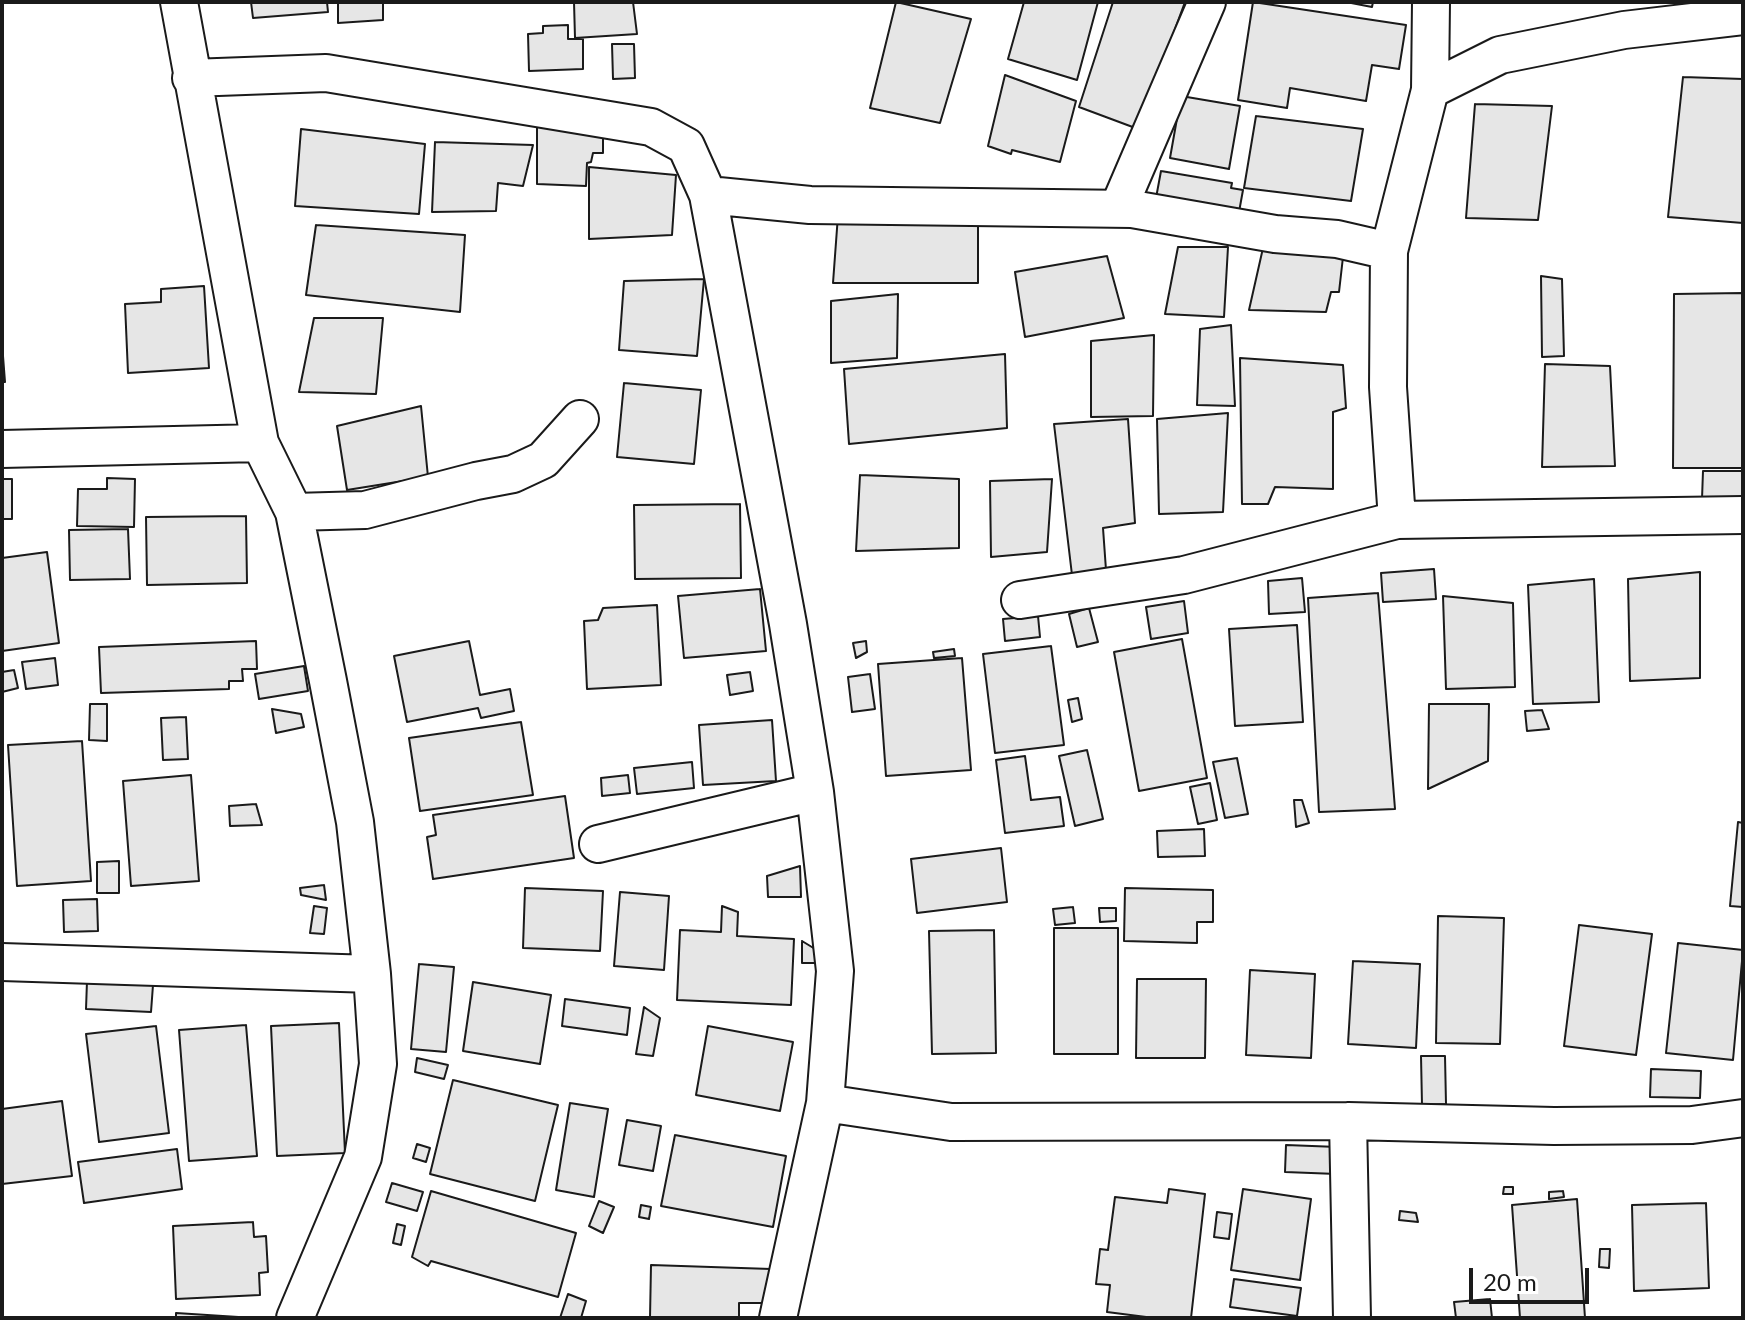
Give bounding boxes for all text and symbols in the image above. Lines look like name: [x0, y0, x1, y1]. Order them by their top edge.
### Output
scale bar: [1473, 1252, 1593, 1302]
text: 20 m: [1483, 1267, 1537, 1296]

